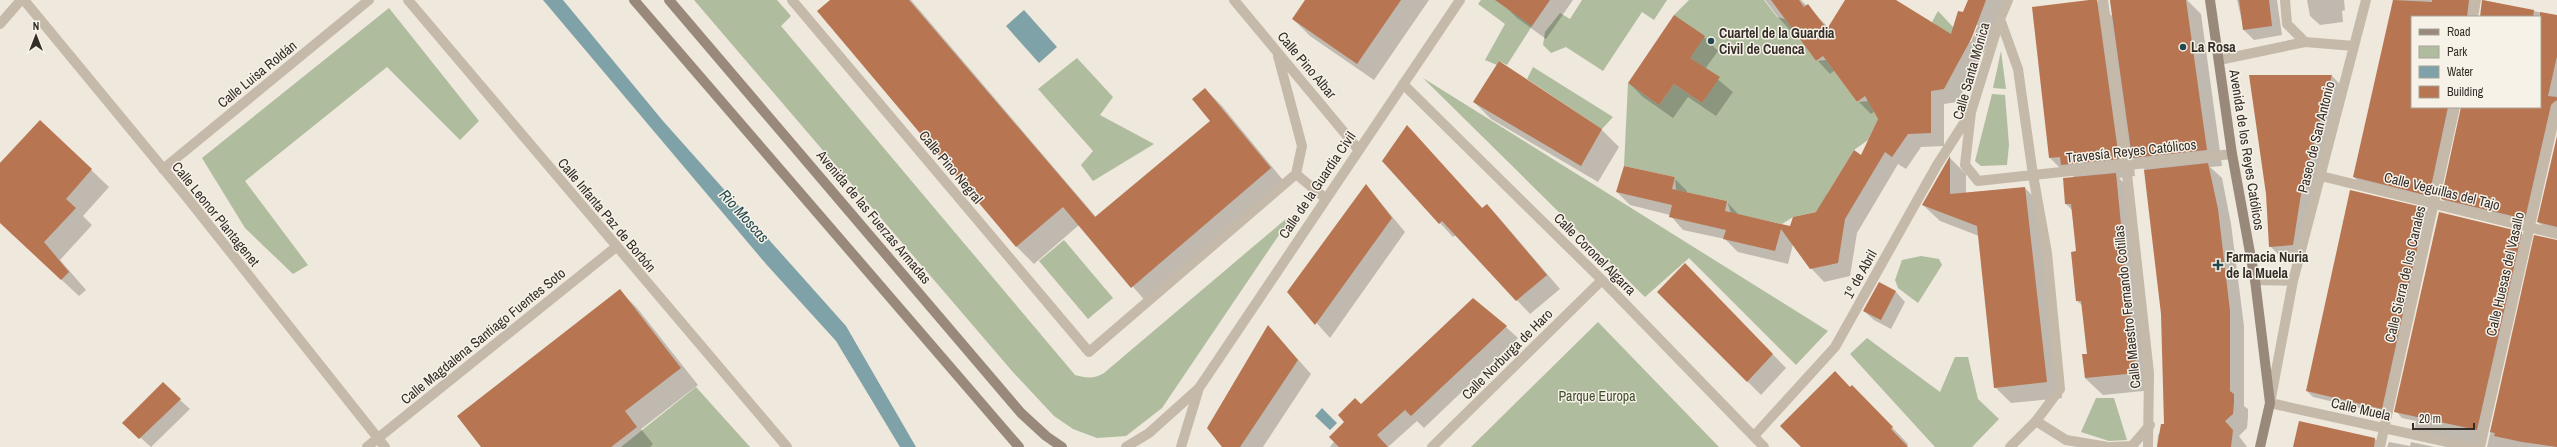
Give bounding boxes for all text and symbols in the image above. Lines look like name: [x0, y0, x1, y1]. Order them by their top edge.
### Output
north arrow: [16, 16, 56, 56]
legend: [2411, 16, 2541, 108]
text: N: [33, 19, 39, 33]
street label: Calle Santa Mónica: [1949, 20, 1994, 122]
place label: Cuartel de la Guardia Civil de Cuenca: [1719, 24, 1835, 58]
text: Road: [2447, 24, 2471, 40]
street label: Calle Pino Albar: [1274, 28, 1340, 102]
street label: Calle Luisa Roldán: [214, 36, 300, 112]
marker: Cuartel de la Guardia Civil de Cuenca: [1706, 36, 1716, 46]
place label: La Rosa: [2191, 38, 2236, 56]
marker: La Rosa: [2178, 42, 2188, 52]
text: Park: [2447, 44, 2467, 60]
text: Water: [2447, 64, 2474, 80]
street label: Avenida de los Reyes Católicos: [2225, 67, 2269, 232]
street label: Paseo de San Antonio: [2293, 79, 2339, 195]
text: Building: [2447, 84, 2484, 100]
street label: Calle Pino Negral: [915, 127, 987, 207]
street label: Calle de la Guardia Civil: [1275, 128, 1359, 242]
street label: Travesía Reyes Católicos: [2065, 135, 2197, 167]
street label: Avenida de las Fuerzas Armadas: [812, 146, 935, 288]
street label: Calle Infanta Paz de Borbón: [554, 154, 660, 276]
street label: Calle Leonor Plantagenet: [168, 158, 264, 270]
street label: Calle Veguillas del Tajo: [2382, 168, 2502, 214]
water label: Rio Moscas: [715, 185, 774, 247]
street label: Calle Sierra de los Canales: [2381, 204, 2430, 344]
street label: Calle Coronel Algarra: [1550, 209, 1640, 299]
street label: Calle Huesas del Vasallo: [2482, 210, 2528, 338]
street label: Calle Maestro Fernando Cotillas: [2109, 224, 2145, 390]
street label: 1º de Abril: [1839, 247, 1881, 301]
place label: Farmacia Nuria de la Muela: [2226, 248, 2309, 282]
marker: Farmacia Nuria de la Muela: [2213, 260, 2223, 270]
street label: Calle Magdalena Santiago Fuentes Soto: [397, 264, 569, 408]
street label: Calle Norburga de Haro: [1458, 305, 1556, 403]
park label: Parque Europa: [1558, 387, 1636, 405]
street label: Calle Muela: [2329, 393, 2393, 425]
scale bar: [2413, 405, 2474, 431]
text: 20 m: [2419, 411, 2441, 427]

